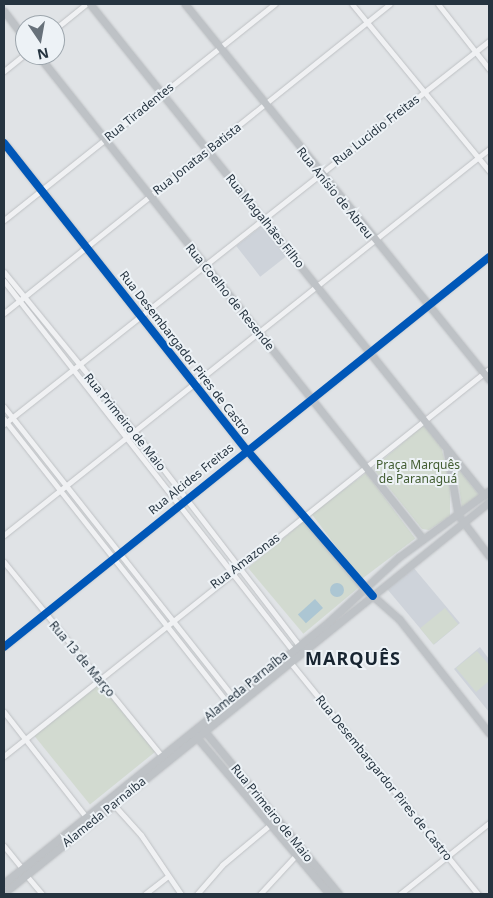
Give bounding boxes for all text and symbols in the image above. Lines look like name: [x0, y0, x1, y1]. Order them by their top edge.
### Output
north arrow: [15, 15, 65, 65]
text: N: [35, 44, 51, 65]
street label: Rua Tiradentes: [102, 80, 176, 144]
street label: Rua Lucidio Freitas: [330, 92, 422, 168]
street label: Rua Jonatas Batista: [150, 120, 244, 198]
street label: Rua Anísio de Abreu: [294, 144, 376, 242]
street label: Rua Magalhães Filho: [223, 171, 307, 271]
street label: Rua Coelho de Resende: [183, 241, 277, 353]
street label: Rua Desembargador Pires de Castro: [116, 268, 254, 438]
street label: Rua Primeiro de Maio: [81, 370, 169, 474]
street label: Rua Alcides Freitas: [146, 440, 236, 518]
park label: Praça Marquês de Paranaguá: [376, 458, 460, 486]
street label: Rua Amazonas: [207, 530, 283, 592]
street label: Rua 13 de Março: [46, 618, 118, 700]
district label: MARQUÊS: [304, 647, 402, 669]
street label: Alameda Parnaíba: [201, 648, 291, 724]
street label: Rua Desembargardor Pires de Castro: [313, 692, 455, 864]
street label: Rua Primeiro de Maio: [228, 761, 316, 865]
street label: Alameda Parnaiba: [59, 774, 149, 850]

